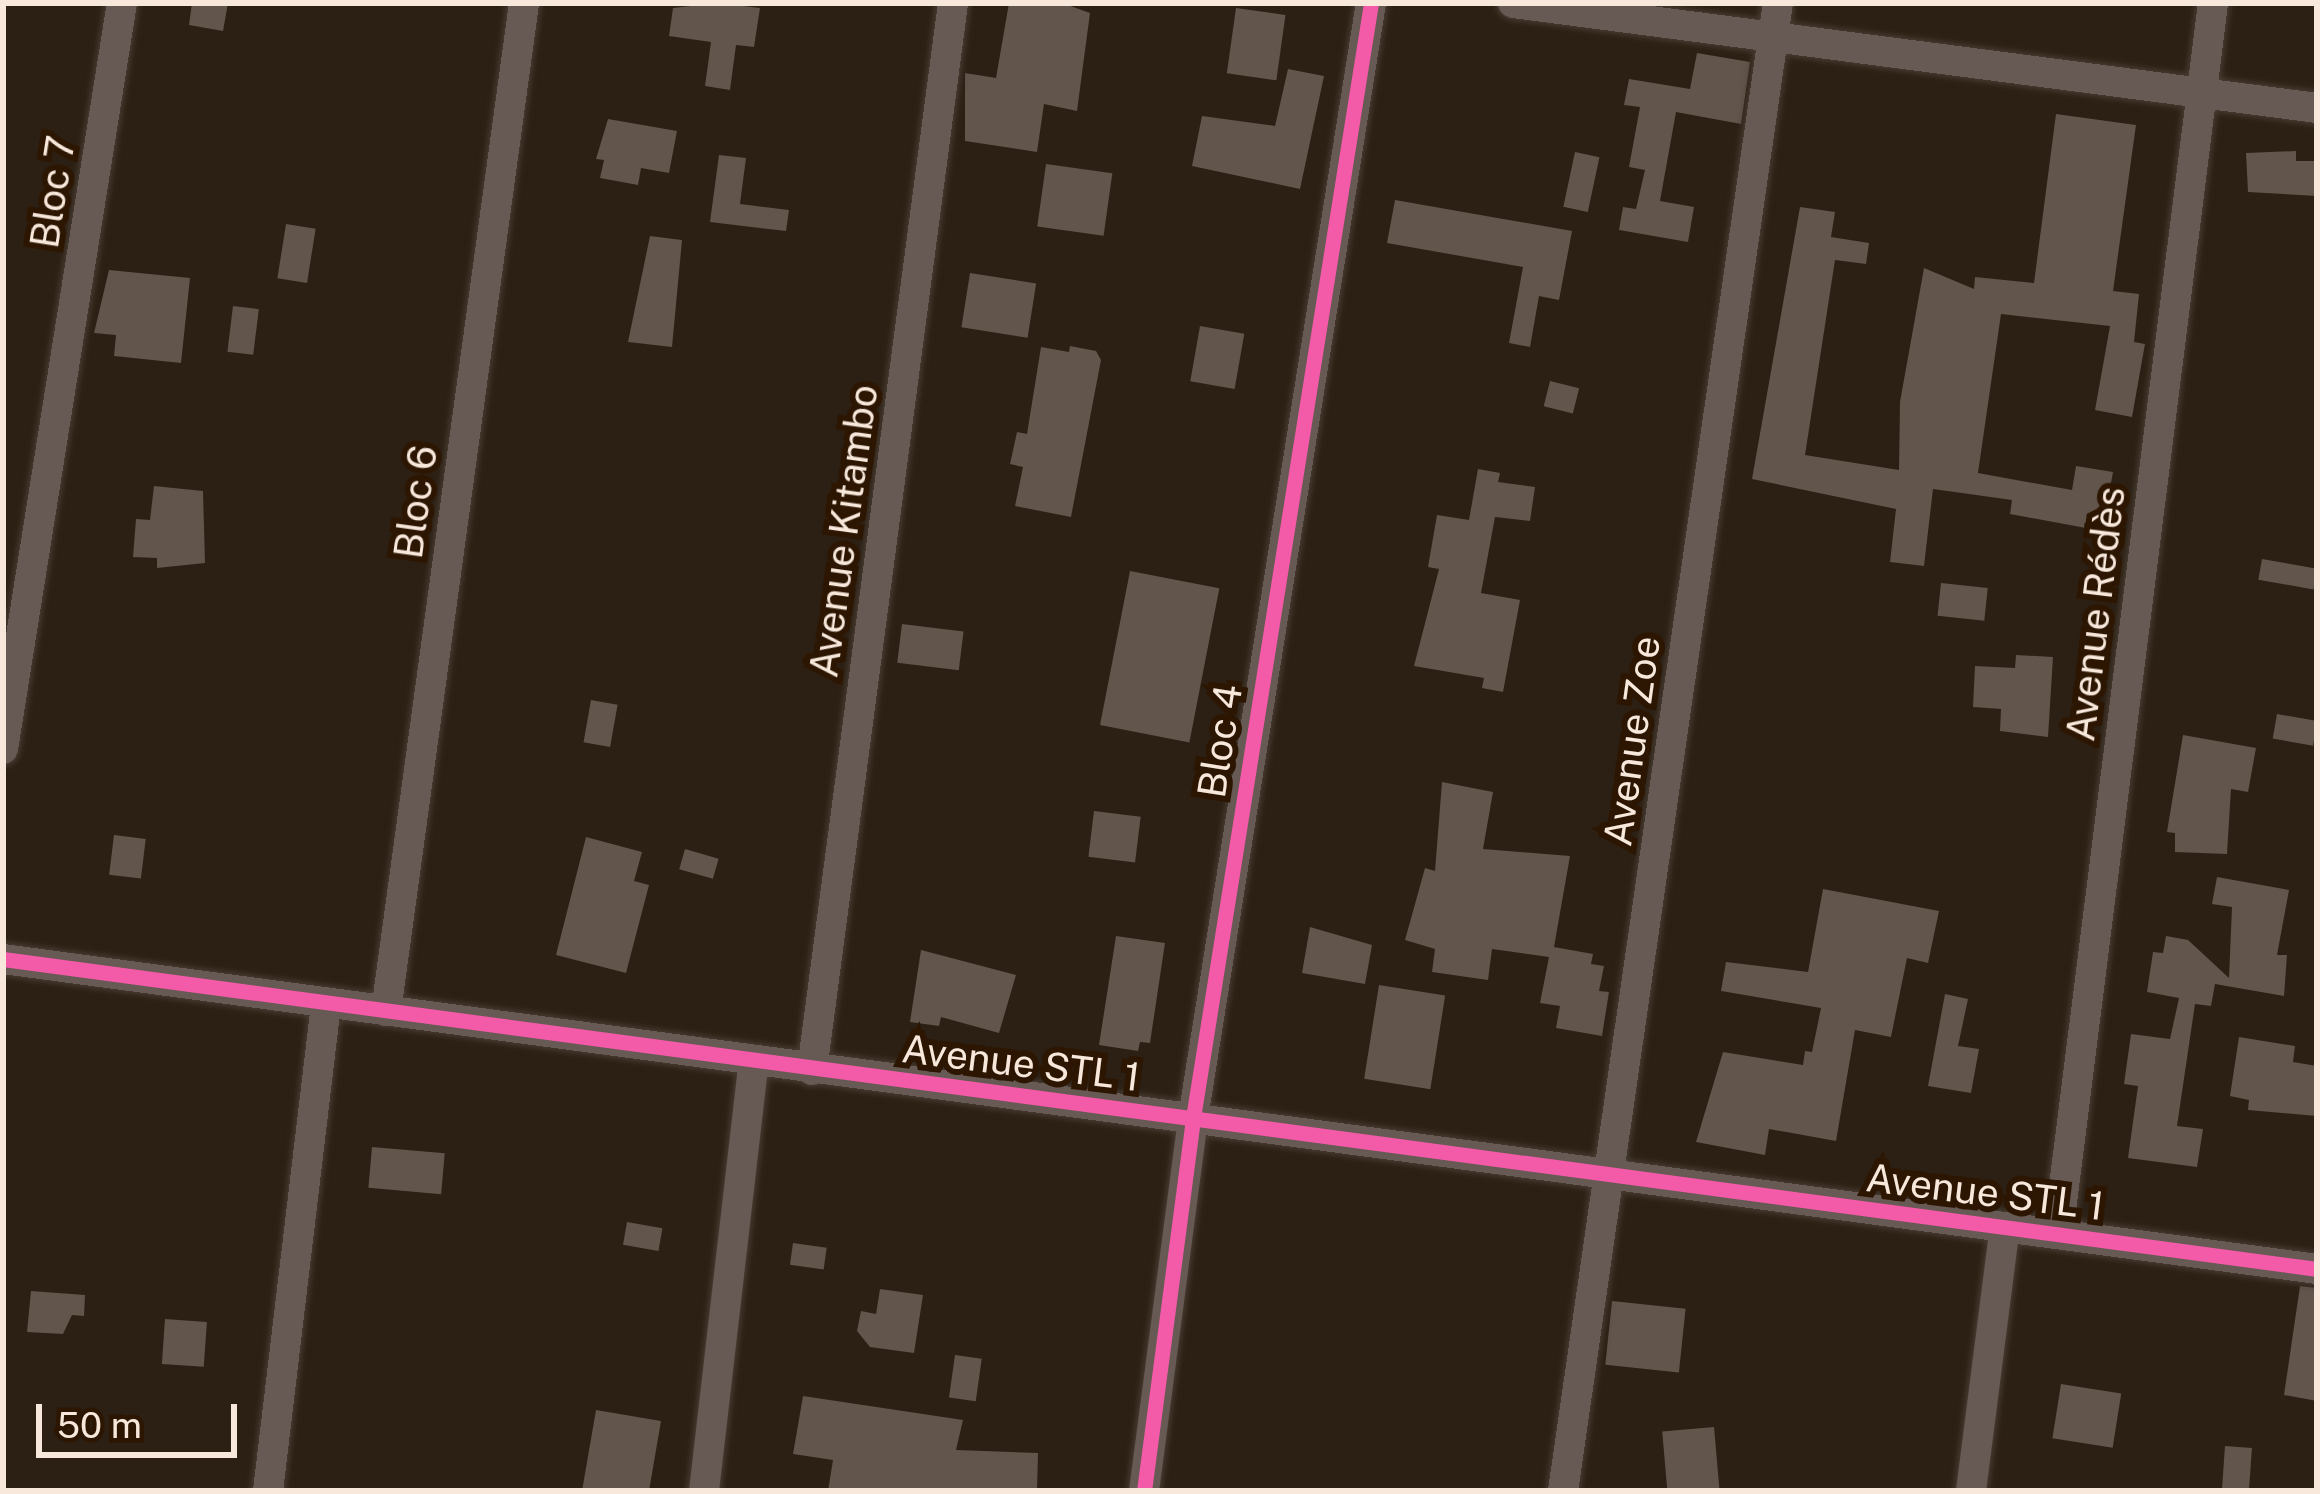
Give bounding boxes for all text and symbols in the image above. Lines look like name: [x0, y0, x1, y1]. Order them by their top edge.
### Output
street label: Bloc 7: [21, 132, 85, 252]
street label: Avenue Kitambo: [800, 382, 888, 680]
street label: Bloc 6: [385, 442, 447, 562]
street label: Avenue Rédès: [2057, 484, 2135, 744]
street label: Avenue Zoe: [1594, 633, 1670, 849]
street label: Bloc 4: [1188, 681, 1252, 801]
street label: Avenue STL 1: [899, 1025, 1143, 1101]
street label: Avenue STL 1: [1863, 1154, 2107, 1230]
scale bar: [42, 1380, 243, 1454]
text: 50 m: [57, 1404, 142, 1446]

